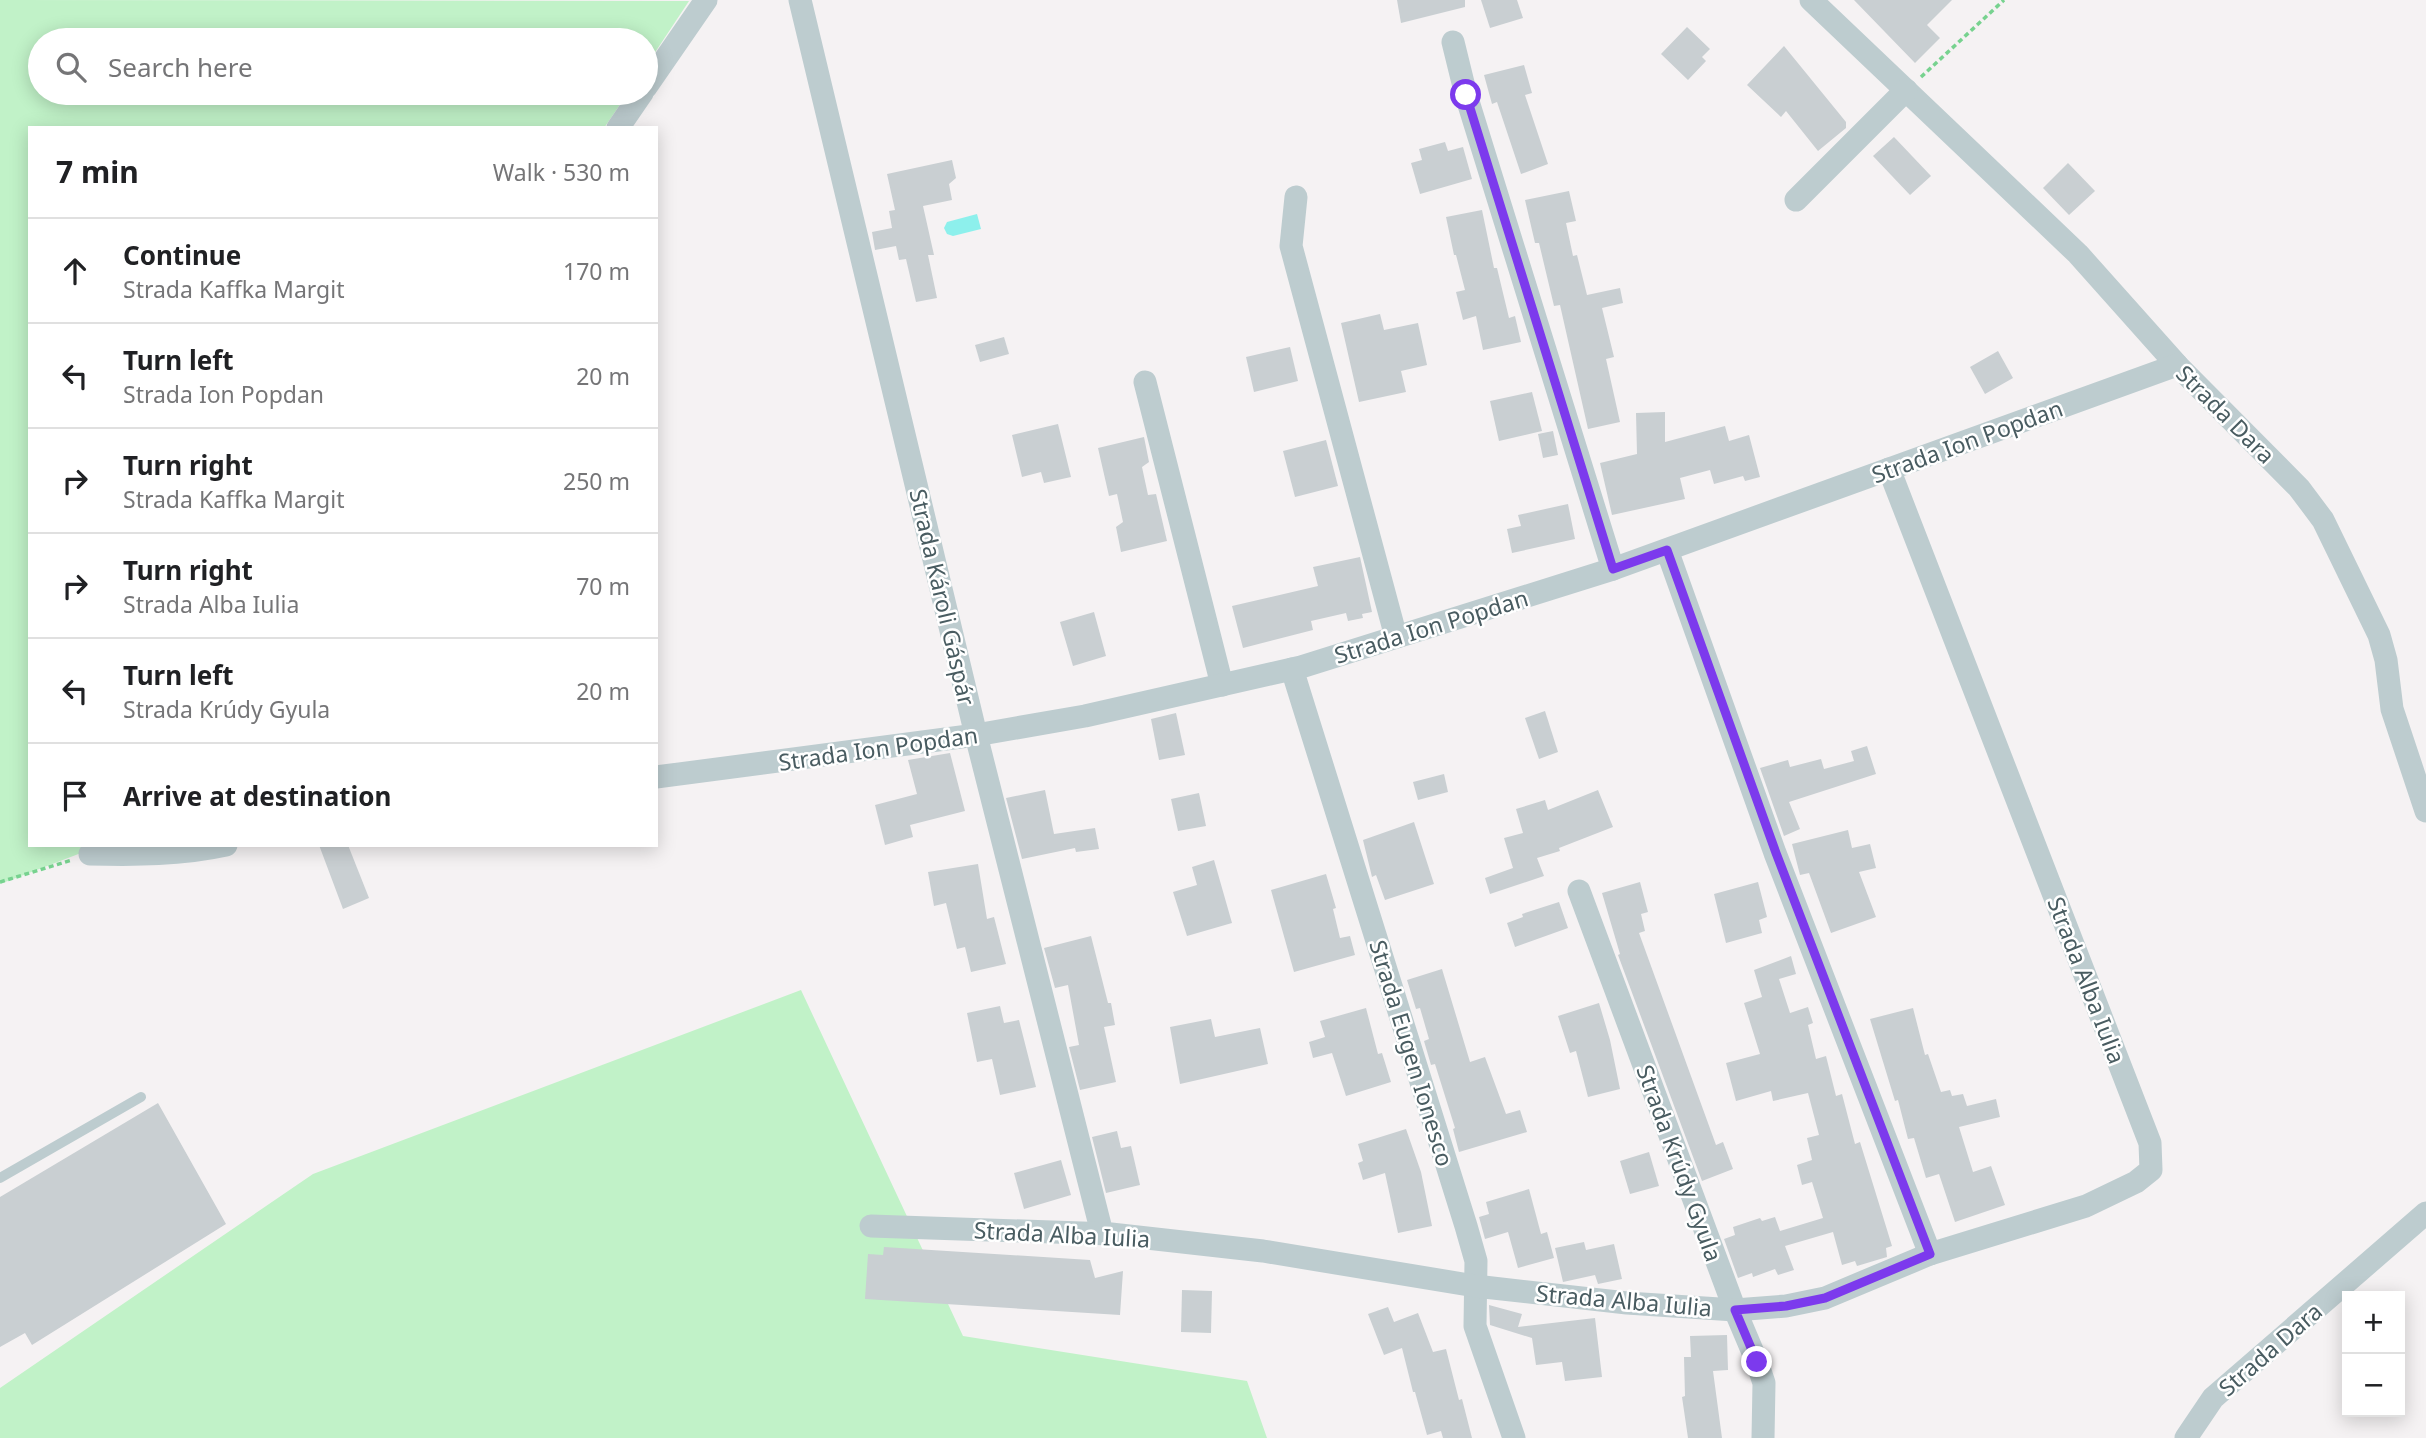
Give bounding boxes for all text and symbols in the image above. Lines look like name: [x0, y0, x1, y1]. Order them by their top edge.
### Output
search box: [28, 28, 658, 105]
icon: search: [52, 48, 90, 86]
text: Search here: [108, 49, 253, 85]
route start: [1450, 79, 1481, 110]
text: 7 min: [56, 151, 139, 192]
text: Walk · 530 m: [493, 156, 630, 188]
text: Continue: [123, 237, 241, 273]
icon: ahead: [56, 252, 94, 290]
text: 170 m: [563, 255, 630, 287]
text: Strada Kaffka Margit: [123, 273, 344, 305]
text: Turn left: [123, 342, 234, 378]
icon: left: [56, 357, 94, 395]
street label: Strada Dara: [2170, 358, 2282, 470]
text: 20 m: [576, 360, 630, 392]
text: Strada Ion Popdan: [123, 378, 324, 410]
street label: Strada Ion Popdan: [1867, 392, 2067, 490]
text: Turn right: [123, 447, 253, 483]
icon: right: [56, 462, 94, 500]
text: 250 m: [563, 465, 630, 497]
text: Strada Kaffka Margit: [123, 483, 344, 515]
street label: Strada Károli Gáspár: [903, 486, 984, 709]
text: Turn right: [123, 552, 253, 588]
icon: right: [56, 567, 94, 605]
text: 70 m: [576, 570, 630, 602]
street label: Strada Ion Popdan: [1330, 581, 1532, 671]
text: Strada Alba Iulia: [123, 588, 299, 620]
text: Turn left: [123, 657, 234, 693]
icon: left: [56, 672, 94, 710]
text: 20 m: [576, 675, 630, 707]
text: Strada Krúdy Gyula: [123, 693, 330, 725]
street label: Strada Ion Popdan: [776, 718, 980, 778]
icon: arrive: [56, 777, 94, 815]
text: Arrive at destination: [123, 778, 392, 814]
street label: Strada Alba Iulia: [2040, 892, 2134, 1068]
street label: Strada Eugen Ionesco: [1362, 936, 1462, 1170]
street label: Strada Krúdy Gyula: [1630, 1060, 1730, 1266]
street label: Strada Alba Iulia: [973, 1213, 1151, 1255]
street label: Strada Alba Iulia: [1535, 1276, 1713, 1324]
map controls: [2342, 1291, 2405, 1417]
button: +: [2342, 1291, 2405, 1354]
street label: Strada Dara: [2211, 1295, 2329, 1403]
route end: [1741, 1346, 1772, 1377]
button: −: [2342, 1354, 2405, 1417]

